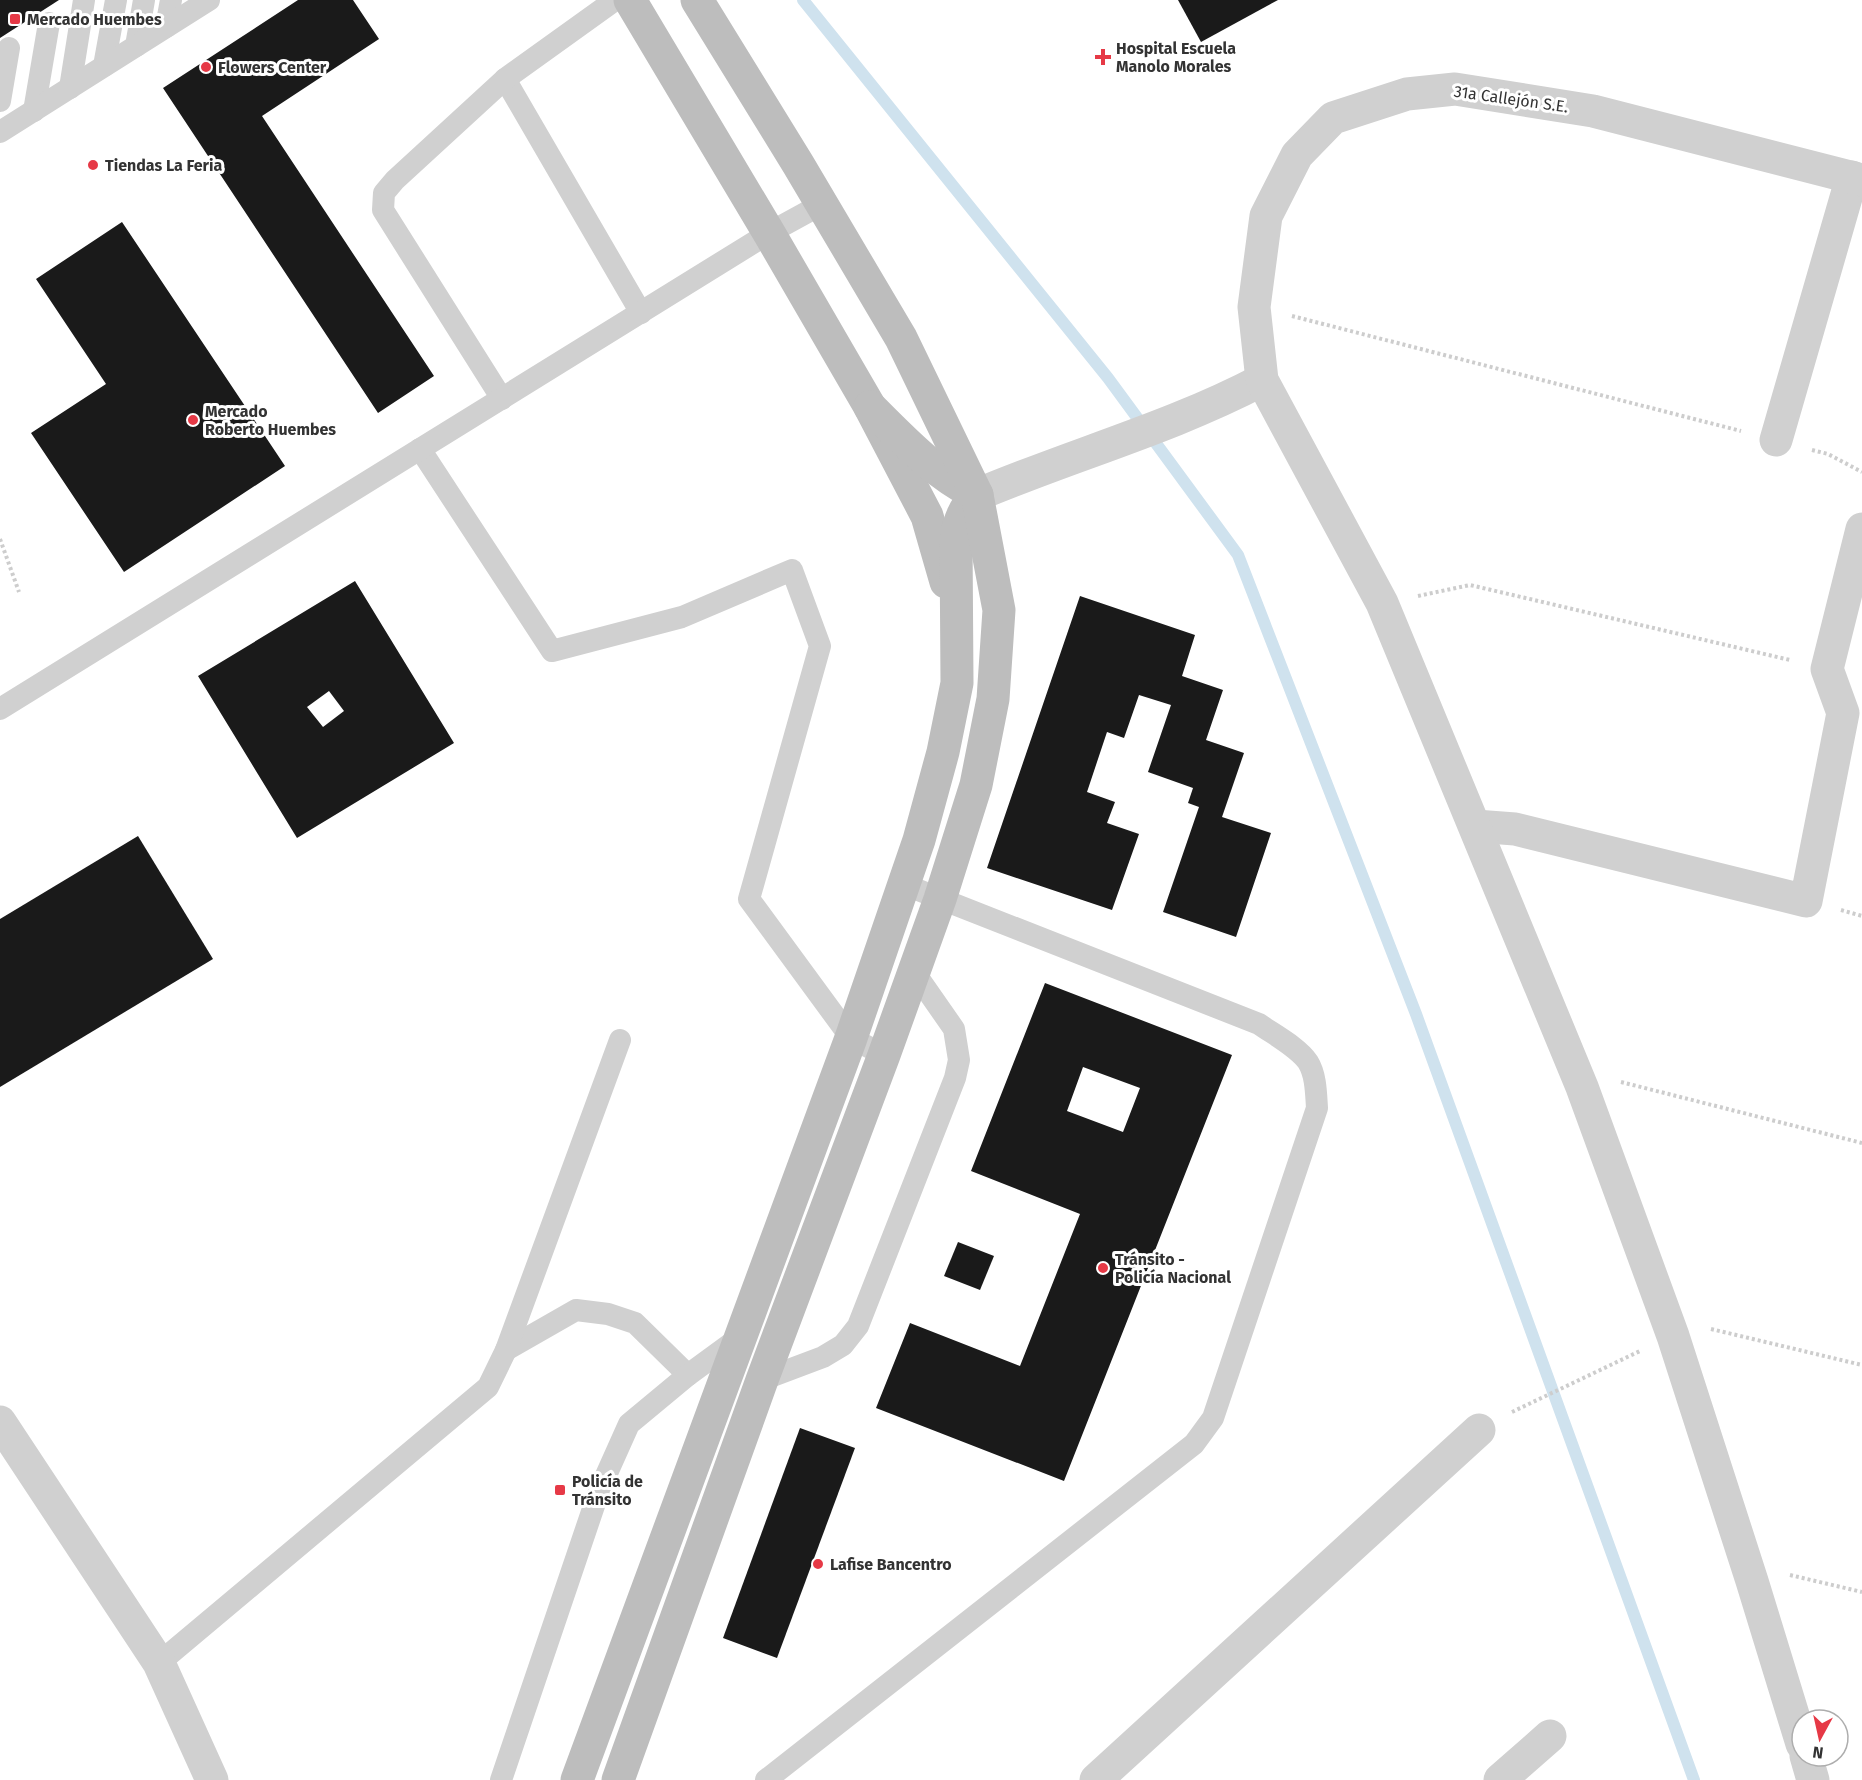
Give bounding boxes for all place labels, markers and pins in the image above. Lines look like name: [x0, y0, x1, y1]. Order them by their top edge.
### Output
place label: Mercado Huembes: [27, 10, 162, 29]
marker: Mercado Huembes: [8, 12, 22, 26]
place label: Hospital Escuela Manolo Morales: [1116, 39, 1236, 76]
marker: Hospital Escuela Manolo Morales: [1094, 48, 1112, 66]
place label: Flowers Center: [218, 58, 327, 77]
marker: Flowers Center: [199, 60, 213, 74]
place label: Tiendas La Feria: [105, 156, 223, 175]
marker: Tiendas La Feria: [86, 158, 100, 172]
place label: Mercado Roberto Huembes: [205, 402, 336, 439]
marker: Mercado Roberto Huembes: [186, 413, 200, 427]
place label: Tránsito - Policía Nacional: [1115, 1250, 1231, 1287]
marker: Tránsito - Policía Nacional: [1096, 1261, 1110, 1275]
place label: Policía de Tránsito: [572, 1472, 643, 1509]
marker: Policía de Tránsito: [553, 1483, 567, 1497]
place label: Lafise Bancentro: [830, 1555, 952, 1574]
marker: Lafise Bancentro: [811, 1557, 825, 1571]

